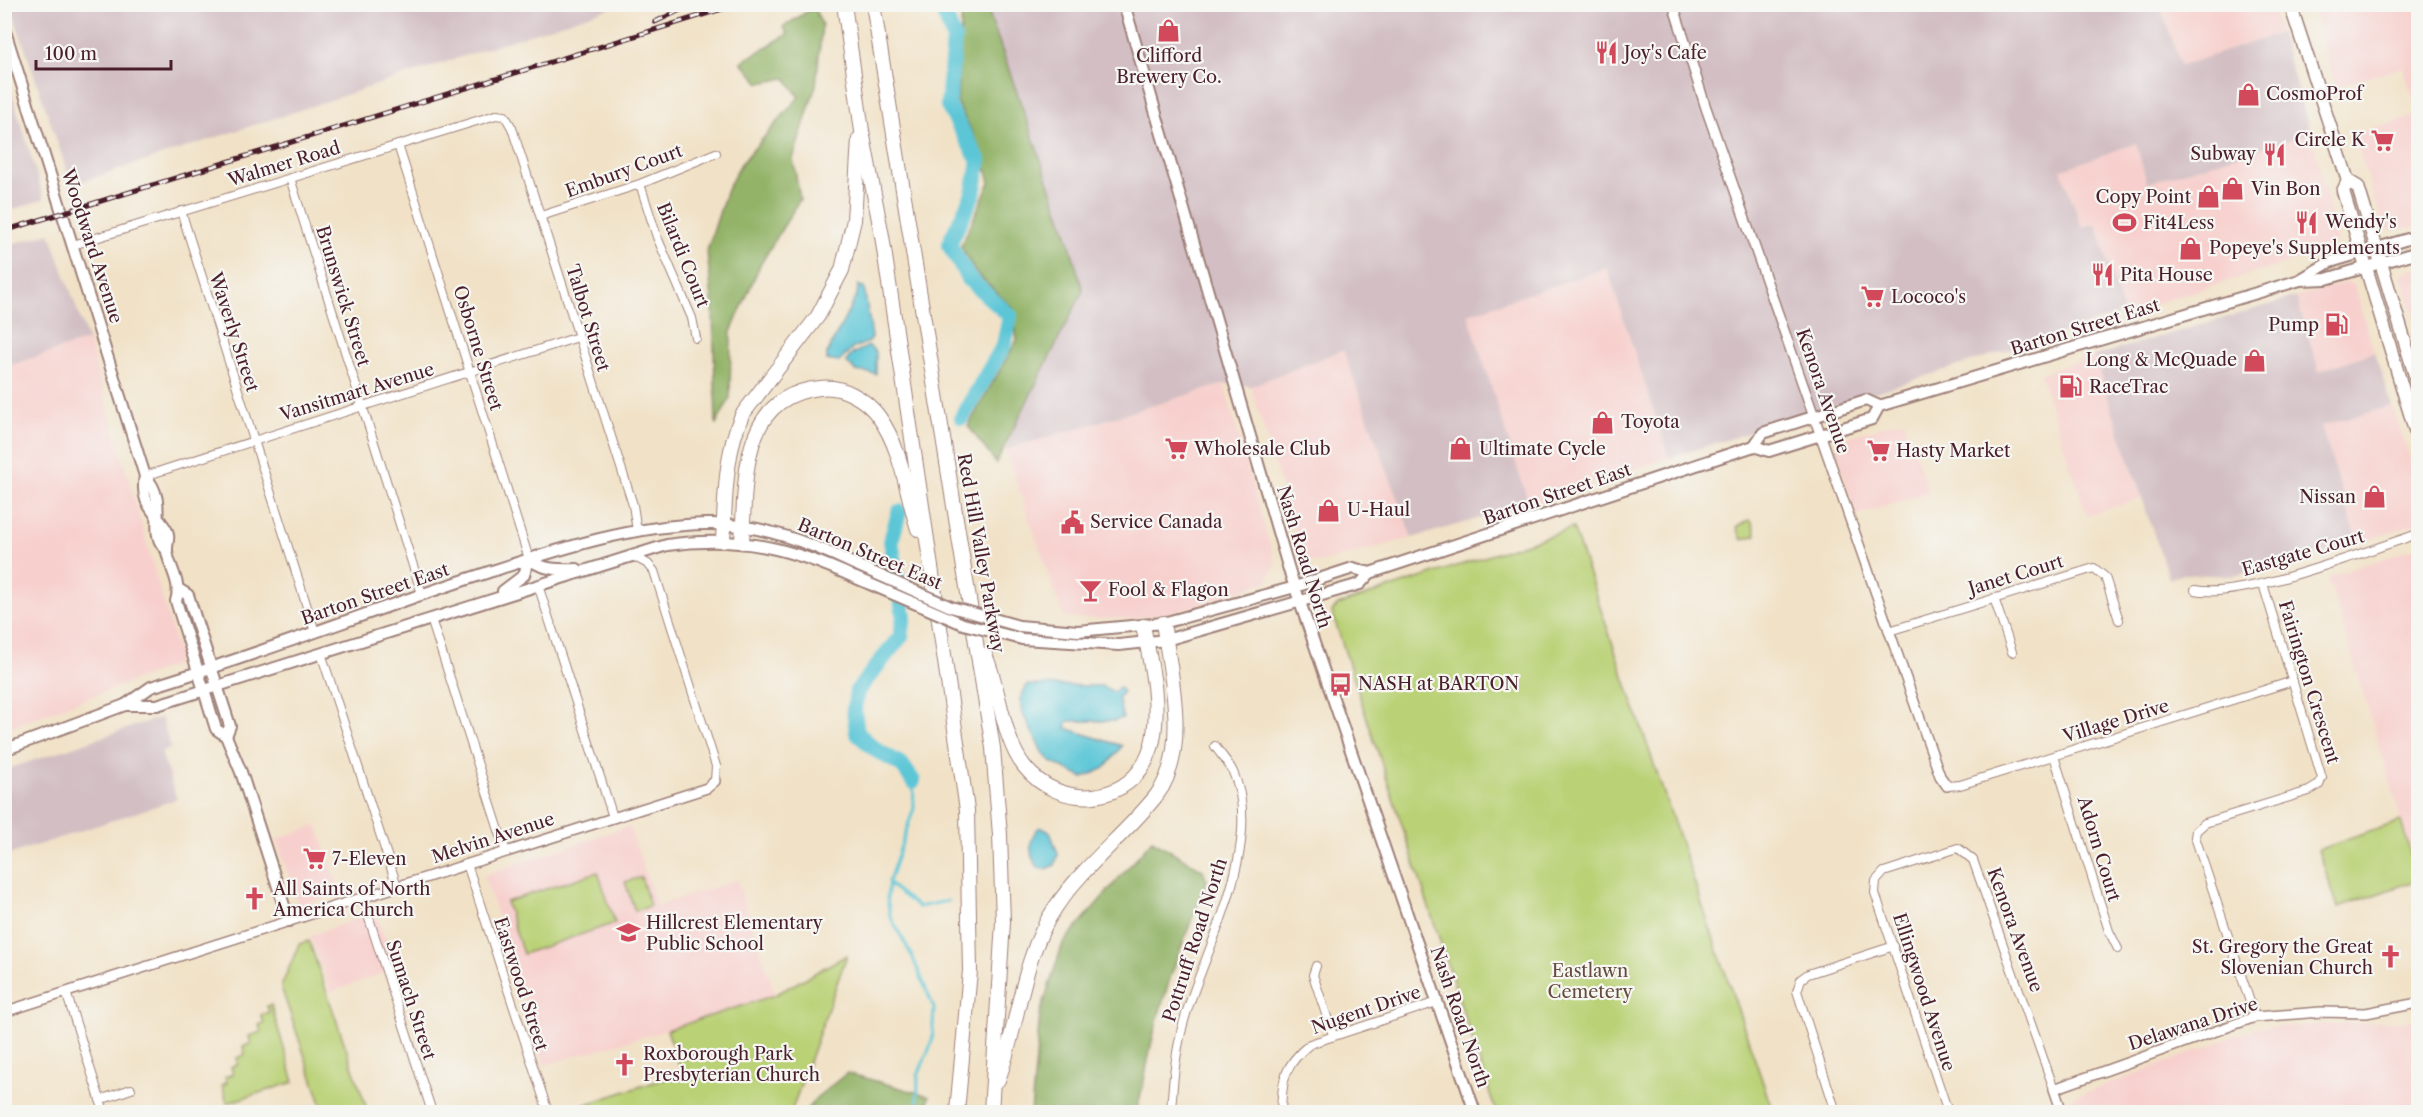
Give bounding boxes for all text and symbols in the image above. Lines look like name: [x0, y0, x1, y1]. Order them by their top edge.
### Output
shop icon: Clifford Brewery Co.: [1156, 17, 1182, 43]
scale bar: [36, 33, 171, 71]
restaurant icon: Joy's Cafe: [1593, 40, 1619, 66]
place label: Joy's Cafe: [1621, 42, 1707, 64]
text: 100 m: [45, 43, 97, 65]
place label: Clifford Brewery Co.: [1116, 45, 1222, 88]
shop icon: CosmoProf: [2235, 81, 2261, 107]
place label: CosmoProf: [2266, 83, 2365, 105]
supermarket icon: Circle K: [2370, 127, 2396, 153]
place label: Circle K: [2295, 129, 2366, 151]
street label: Walmer Road: [224, 136, 343, 192]
street label: Embury Court: [562, 139, 686, 202]
restaurant icon: Subway: [2261, 141, 2287, 167]
place label: Subway: [2190, 143, 2257, 165]
street label: Woodward Avenue: [56, 165, 127, 326]
shop icon: Vin Bon: [2220, 176, 2246, 202]
place label: Vin Bon: [2250, 178, 2320, 200]
shop icon: Copy Point: [2196, 184, 2222, 210]
place label: Copy Point: [2096, 186, 2192, 208]
street label: Bilardi Court: [652, 199, 714, 311]
restaurant icon: Wendy's: [2294, 209, 2320, 235]
sports icon: Fit4Less: [2112, 210, 2138, 236]
place label: Wendy's: [2324, 211, 2397, 233]
place label: Fit4Less: [2143, 212, 2214, 234]
street label: Brunswick Street: [311, 223, 375, 370]
shop icon: Popeye's Supplements: [2178, 235, 2204, 261]
place label: Popeye's Supplements: [2209, 237, 2400, 259]
street label: Talbot Street: [561, 262, 615, 375]
restaurant icon: Pita House: [2089, 262, 2115, 288]
place label: Pita House: [2120, 264, 2213, 286]
street label: Waverly Street: [204, 268, 264, 395]
street label: Osborne Street: [449, 283, 508, 414]
supermarket icon: Lococo's: [1860, 284, 1886, 310]
place label: Lococo's: [1891, 286, 1966, 308]
street label: Barton Street East: [2008, 294, 2163, 360]
fuel station icon: Pump: [2324, 312, 2350, 338]
place label: Pump: [2268, 314, 2319, 336]
street label: Kenora Avenue: [1791, 326, 1855, 456]
shop icon: Long & McQuade: [2242, 347, 2268, 373]
place label: Long & McQuade: [2086, 349, 2237, 371]
street label: Vansitmart Avenue: [276, 358, 437, 426]
fuel station icon: RaceTrac: [2058, 374, 2084, 400]
place label: RaceTrac: [2089, 376, 2168, 398]
shop icon: Toyota: [1590, 409, 1616, 435]
place label: Toyota: [1621, 411, 1680, 433]
supermarket icon: Wholesale Club: [1163, 436, 1189, 462]
shop icon: Ultimate Cycle: [1448, 436, 1474, 462]
place label: Wholesale Club: [1193, 438, 1331, 460]
place label: Ultimate Cycle: [1479, 438, 1606, 460]
supermarket icon: Hasty Market: [1865, 438, 1891, 464]
place label: Hasty Market: [1896, 440, 2011, 462]
street label: Red Hill Valley Parkway: [953, 451, 1010, 655]
street label: Barton Street East: [1480, 458, 1634, 530]
street label: Nash Road North: [1272, 483, 1336, 631]
shop icon: Nissan: [2361, 484, 2387, 510]
place label: Nissan: [2299, 486, 2356, 508]
shop icon: U-Haul: [1316, 497, 1342, 523]
place label: U-Haul: [1347, 499, 1410, 521]
public building icon: Service Canada: [1059, 509, 1085, 535]
place label: Service Canada: [1090, 511, 1223, 533]
street label: Barton Street East: [794, 514, 946, 595]
street label: Eastgate Court: [2239, 525, 2367, 581]
street label: Janet Court: [1963, 550, 2067, 601]
street label: Barton Street East: [298, 558, 452, 630]
bar icon: Fool & Flagon: [1077, 577, 1103, 603]
place label: Fool & Flagon: [1108, 579, 1229, 601]
street label: Fairington Crescent: [2274, 598, 2344, 767]
bus stop icon: NASH at BARTON: [1327, 671, 1353, 697]
place label: NASH at BARTON: [1358, 673, 1519, 695]
street label: Village Drive: [2059, 694, 2172, 748]
street label: Adorn Court: [2072, 793, 2126, 905]
street label: Melvin Avenue: [429, 808, 557, 868]
supermarket icon: 7-Eleven: [301, 846, 327, 872]
place label: 7-Eleven: [332, 848, 407, 870]
street label: Pottruff Road North: [1158, 855, 1232, 1025]
street label: Kenora Avenue: [1982, 865, 2048, 995]
place label: All Saints of North America Church: [272, 878, 431, 921]
church icon: All Saints of North America Church: [242, 886, 268, 912]
street label: Ellingwood Avenue: [1888, 910, 1960, 1074]
place label: Hillcrest Elementary Public School: [646, 912, 824, 955]
street label: Eastwood Street: [489, 914, 553, 1054]
school or university icon: Hillcrest Elementary Public School: [615, 920, 641, 946]
place label: St. Gregory the Great Slovenian Church: [2192, 936, 2374, 979]
street label: Sumach Street: [381, 937, 441, 1063]
street label: Nash Road North: [1426, 944, 1494, 1090]
church icon: St. Gregory the Great Slovenian Church: [2378, 944, 2404, 970]
park label: Eastlawn Cemetery: [1548, 960, 1633, 1003]
street label: Nugent Drive: [1308, 981, 1424, 1039]
street label: Delawana Drive: [2125, 993, 2261, 1055]
place label: Roxborough Park Presbyterian Church: [643, 1043, 820, 1086]
church icon: Roxborough Park Presbyterian Church: [612, 1051, 638, 1077]

